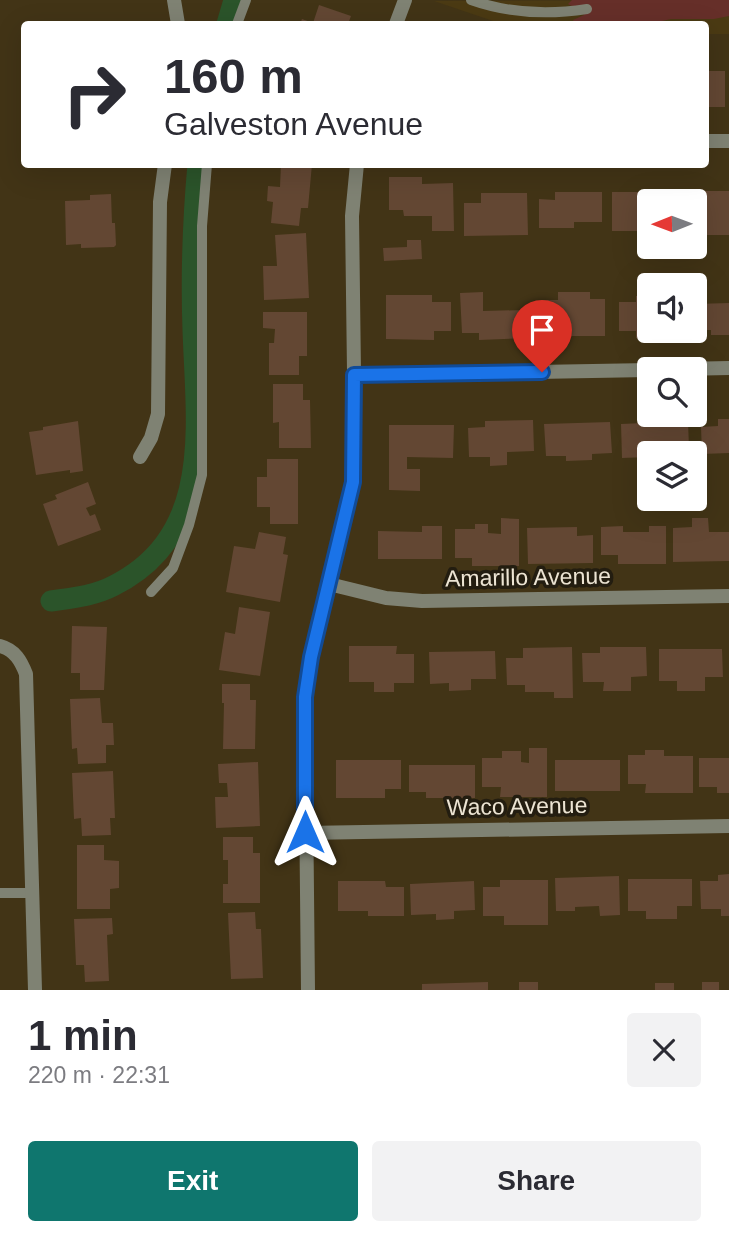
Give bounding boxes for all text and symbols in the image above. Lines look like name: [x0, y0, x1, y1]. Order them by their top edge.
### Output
icon: right: [49, 49, 140, 140]
text: 160 m: [164, 49, 303, 103]
text: Galveston Avenue: [164, 106, 423, 142]
north arrow: [637, 189, 707, 259]
map controls: [637, 189, 707, 511]
button: sound: [637, 273, 707, 343]
pin: [512, 300, 572, 372]
icon: arrive: [523, 311, 561, 349]
button: search: [637, 357, 707, 427]
button: layers: [637, 441, 707, 511]
street label: Amarillo Avenue: [445, 563, 611, 591]
street label: Waco Avenue: [446, 792, 588, 820]
position arrow: [268, 795, 342, 869]
text: 1 min: [28, 1012, 138, 1059]
button: close: [627, 1013, 701, 1087]
text: 220 m · 22:31: [28, 1062, 170, 1088]
button: Exit: [28, 1141, 358, 1221]
button: Share: [372, 1141, 701, 1221]

